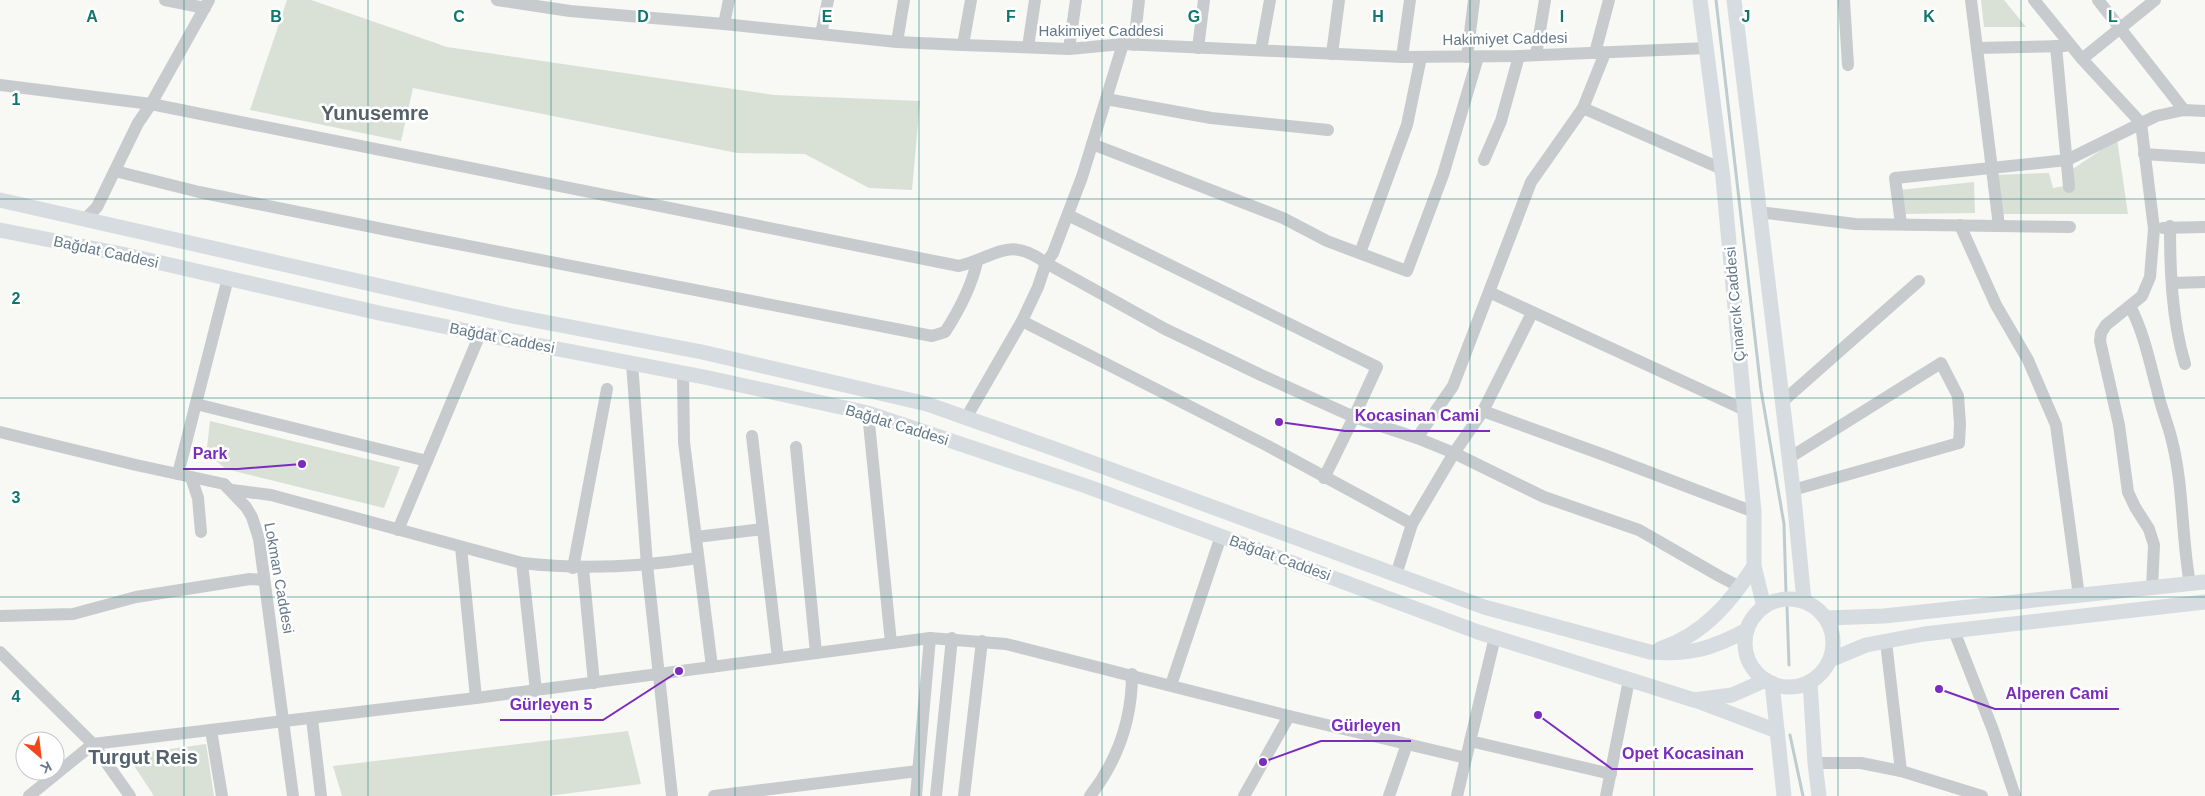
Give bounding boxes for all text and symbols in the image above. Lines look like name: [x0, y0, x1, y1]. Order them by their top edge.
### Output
text: A: [86, 8, 98, 25]
text: B: [270, 8, 282, 25]
text: C: [453, 8, 465, 25]
text: D: [637, 8, 649, 25]
text: E: [822, 8, 833, 25]
text: F: [1006, 8, 1016, 25]
text: G: [1188, 8, 1200, 25]
text: H: [1372, 8, 1384, 25]
text: I: [1560, 8, 1564, 25]
text: J: [1742, 8, 1750, 25]
text: K: [1923, 8, 1935, 25]
text: L: [2108, 8, 2118, 25]
street label: Hakimiyet Caddesi: [1038, 22, 1164, 39]
street label: Hakimiyet Caddesi: [1442, 29, 1568, 48]
text: 1: [12, 91, 21, 108]
district label: Yunusemre: [321, 102, 429, 124]
street label: Bağdat Caddesi: [52, 232, 160, 271]
street label: Çınarcık Caddesi: [1721, 246, 1748, 362]
text: 2: [12, 290, 21, 307]
street label: Bağdat Caddesi: [448, 319, 556, 356]
callout: Kocasinan Cami: [1345, 400, 1490, 431]
street label: Bağdat Caddesi: [844, 401, 951, 448]
text: Kocasinan Cami: [1355, 407, 1479, 424]
callout: Park: [183, 438, 238, 469]
text: Park: [193, 445, 227, 462]
text: 3: [12, 489, 21, 506]
street label: Lokman Caddesi: [261, 521, 298, 635]
street label: Bağdat Caddesi: [1227, 531, 1333, 584]
callout: Alperen Cami: [1995, 678, 2119, 709]
text: Alperen Cami: [2005, 685, 2109, 702]
text: 4: [12, 688, 21, 705]
callout: Gürleyen 5: [500, 689, 603, 720]
text: Gürleyen 5: [510, 696, 592, 713]
callout: Gürleyen: [1321, 710, 1411, 741]
text: Gürleyen: [1331, 717, 1401, 734]
north arrow: [15, 731, 65, 781]
callout: Opet Kocasinan: [1612, 738, 1753, 769]
text: Opet Kocasinan: [1622, 745, 1744, 762]
district label: Turgut Reis: [88, 746, 198, 768]
text: K: [38, 758, 54, 777]

